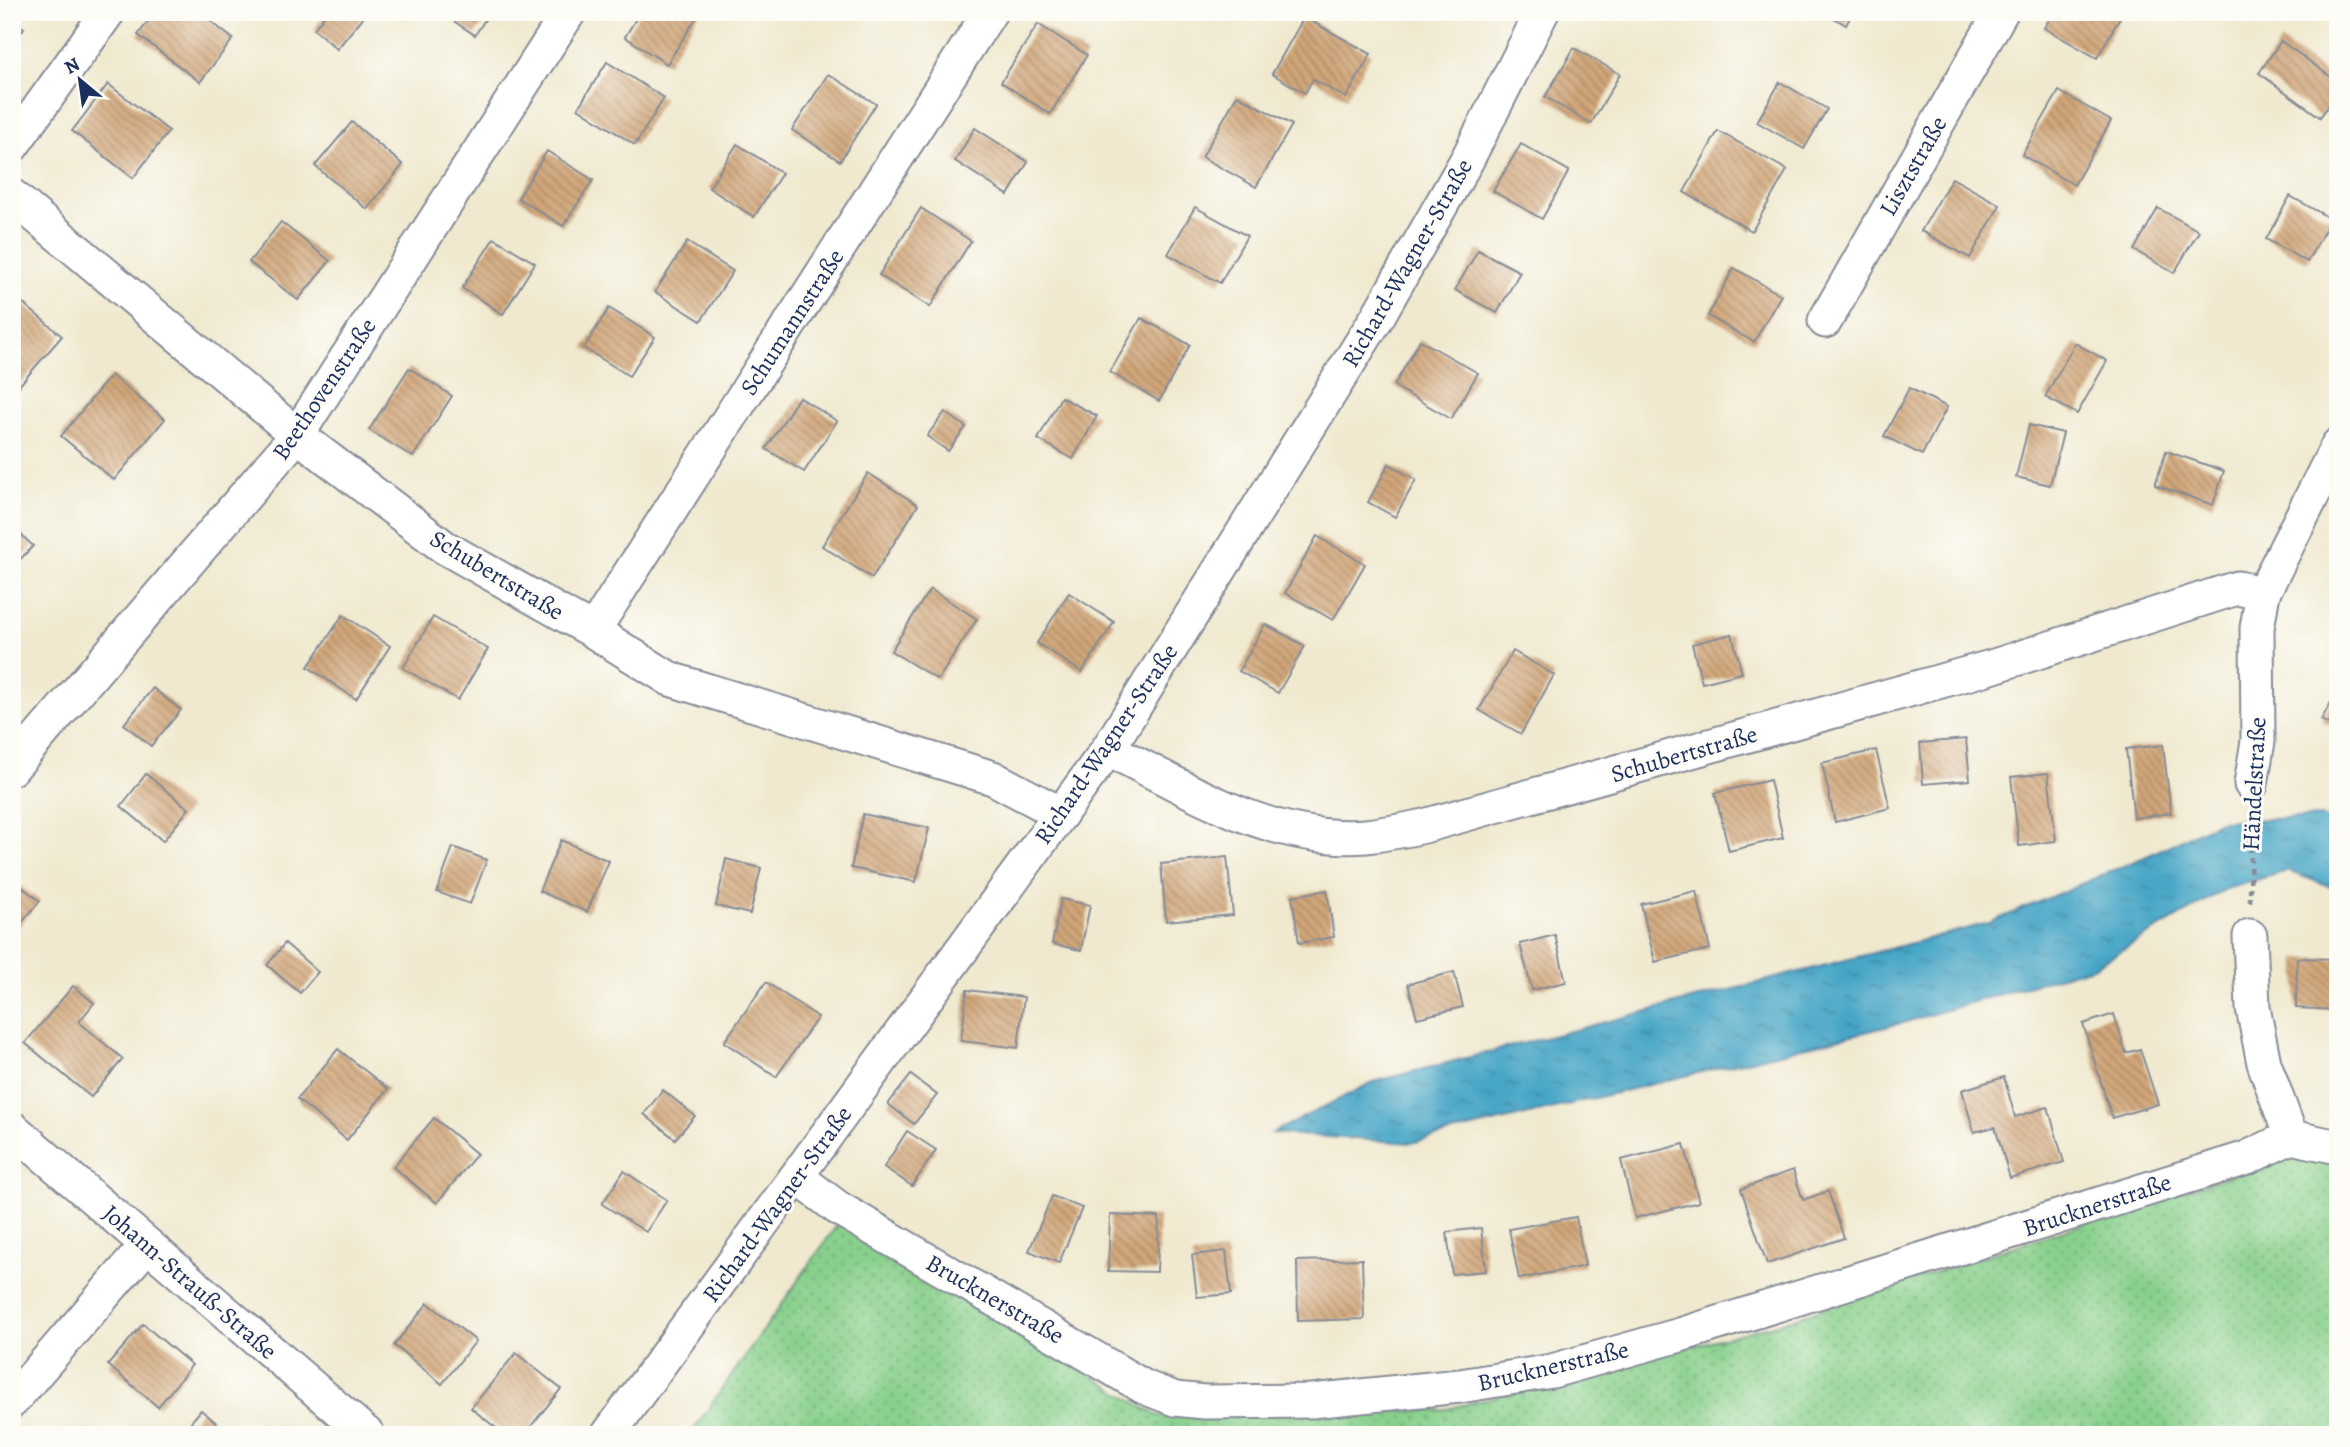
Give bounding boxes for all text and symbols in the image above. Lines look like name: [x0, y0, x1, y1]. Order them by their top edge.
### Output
north arrow: [46, 46, 116, 116]
text: N: [60, 51, 85, 81]
street label: Lisztstraße: [1872, 110, 1954, 222]
street label: Richard-Wagner-Straße: [1334, 153, 1480, 373]
street label: Schumannstraße: [733, 243, 851, 401]
street label: Beethovenstraße: [265, 312, 383, 466]
street label: Schubertstraße: [424, 522, 570, 628]
street label: Richard-Wagner-Straße: [1027, 637, 1185, 851]
street label: Händelstraße: [2235, 716, 2273, 852]
street label: Schubertstraße: [1607, 718, 1761, 790]
street label: Richard-Wagner-Straße: [695, 1099, 859, 1309]
street label: Brucknerstraße: [2019, 1166, 2175, 1244]
street label: Johann-Strauß-Straße: [96, 1197, 284, 1367]
street label: Brucknerstraße: [920, 1247, 1070, 1351]
street label: Brucknerstraße: [1474, 1333, 1632, 1399]

